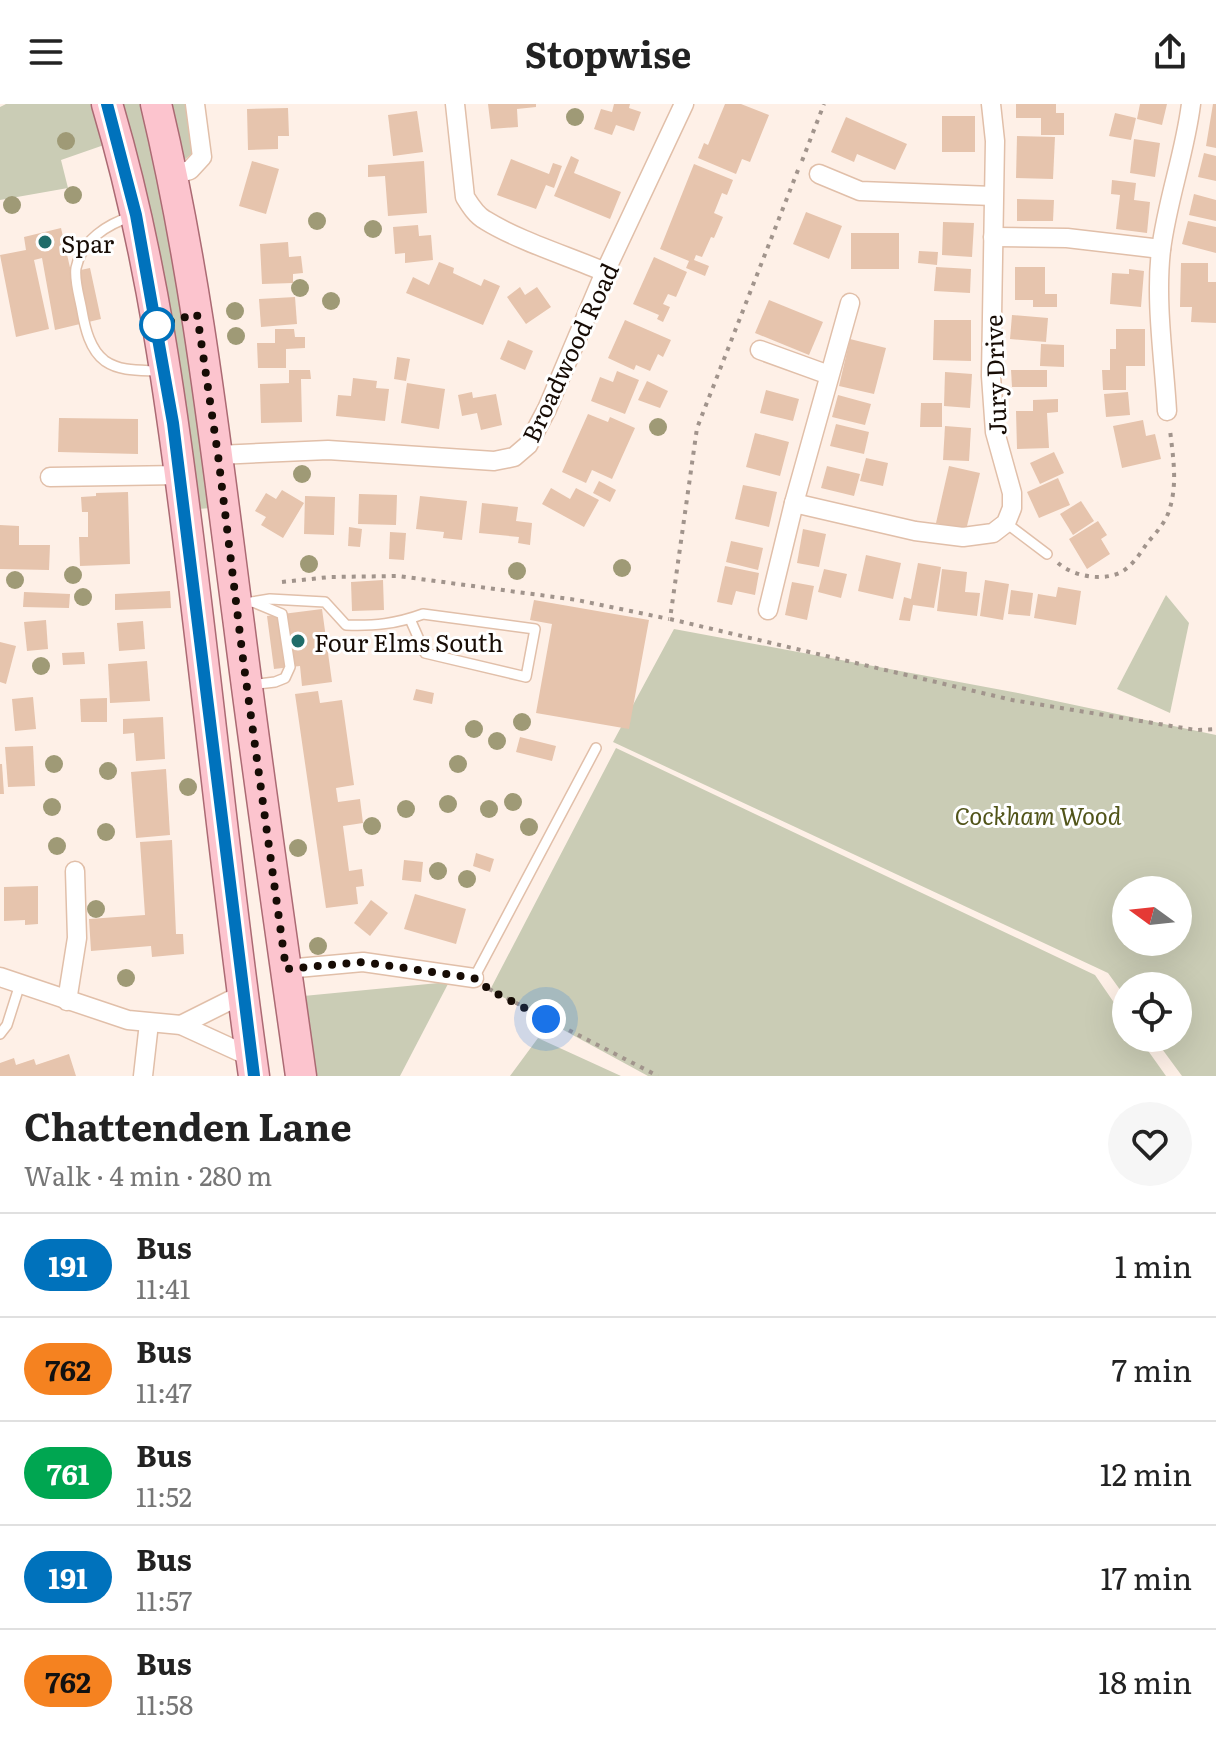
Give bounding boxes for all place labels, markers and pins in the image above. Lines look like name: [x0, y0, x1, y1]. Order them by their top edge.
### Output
place label: Spar: [61, 225, 115, 260]
marker: Spar: [36, 233, 54, 251]
unlabelled marker: [140, 308, 174, 342]
place label: Four Elms South: [314, 624, 503, 659]
marker: Four Elms South: [289, 632, 307, 650]

